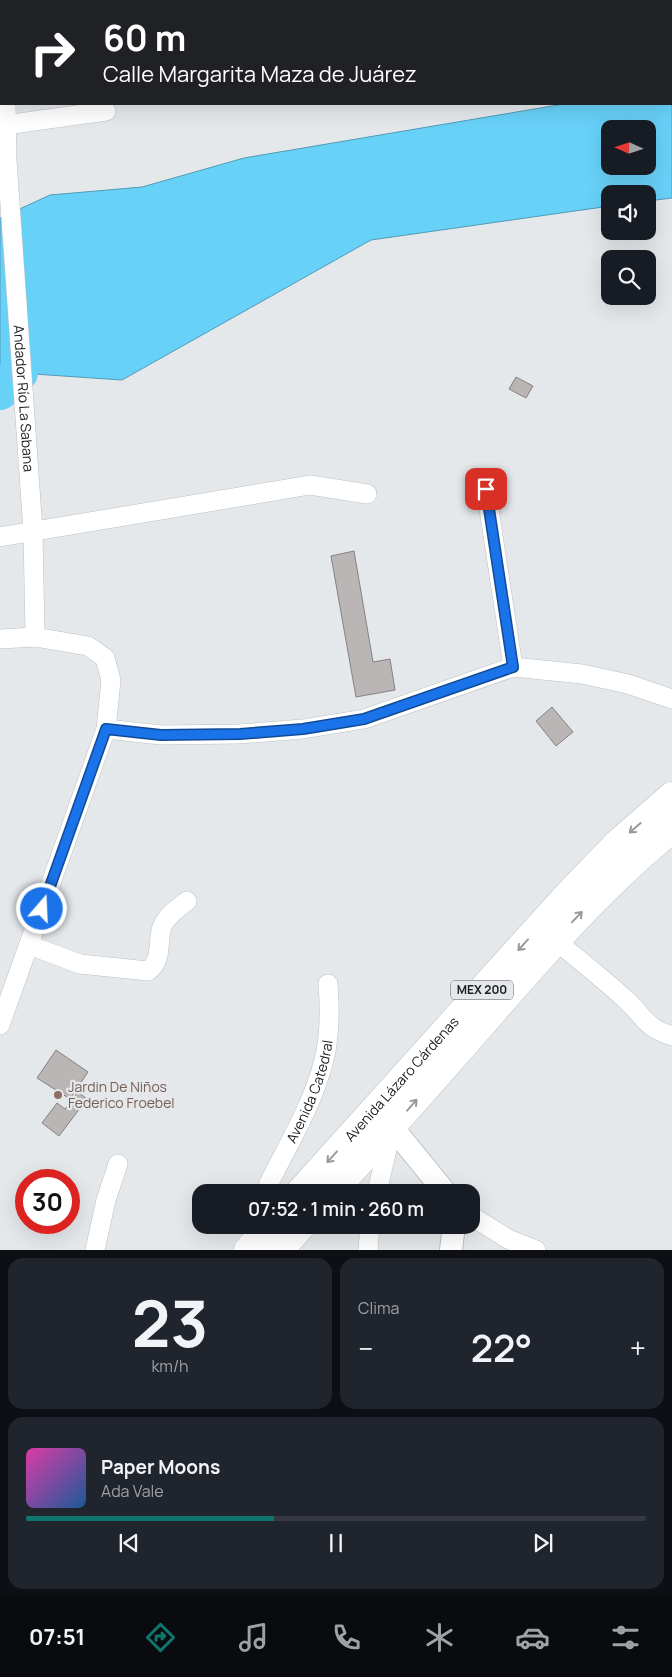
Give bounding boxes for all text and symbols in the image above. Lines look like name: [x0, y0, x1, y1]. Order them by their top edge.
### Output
text: 60 m: [103, 14, 186, 62]
icon: right: [20, 20, 85, 85]
text: Calle Margarita Maza de Juárez: [103, 59, 417, 89]
north arrow: [601, 120, 656, 175]
map controls: [601, 120, 656, 305]
button: sound: [601, 185, 656, 240]
button: search: [601, 250, 656, 305]
street label: Andador Río La Sabana: [10, 324, 39, 472]
pin: [465, 468, 507, 510]
icon: arrive: [472, 475, 500, 503]
one-way arrow: [629, 822, 642, 833]
position arrow: [15, 882, 67, 934]
one-way arrow: [571, 911, 583, 923]
one-way arrow: [517, 938, 529, 951]
road number: MEX 200: [451, 980, 513, 1000]
street label: Avenida Lázaro Cárdenas: [340, 1012, 463, 1145]
street label: Avenida Catedral: [281, 1039, 337, 1146]
place label: Jardin De Niños Federico Froebel: [68, 1077, 175, 1112]
marker: Jardin De Niños Federico Froebel: [52, 1089, 64, 1101]
one-way arrow: [406, 1098, 418, 1111]
one-way arrow: [326, 1150, 338, 1163]
speed limit sign: 30: [15, 1169, 80, 1234]
text: 07:52 · 1 min · 260 m: [248, 1196, 424, 1222]
text: 23: [132, 1278, 208, 1367]
text: Clima: [358, 1297, 399, 1319]
text: 22°: [471, 1321, 532, 1373]
text: −: [358, 1329, 373, 1367]
text: +: [630, 1329, 646, 1367]
text: km/h: [151, 1355, 189, 1377]
text: Paper Moons: [101, 1454, 220, 1480]
text: Ada Vale: [101, 1480, 164, 1502]
icon: previous: [115, 1529, 143, 1557]
icon: pause: [322, 1529, 350, 1557]
icon: next: [529, 1529, 557, 1557]
icon: directions: [143, 1620, 178, 1655]
icon: music: [236, 1620, 271, 1655]
icon: phone: [329, 1620, 364, 1655]
icon: climate: [422, 1620, 457, 1655]
icon: car: [515, 1620, 550, 1655]
icon: filters: [608, 1620, 643, 1655]
text: 07:51: [29, 1622, 85, 1652]

